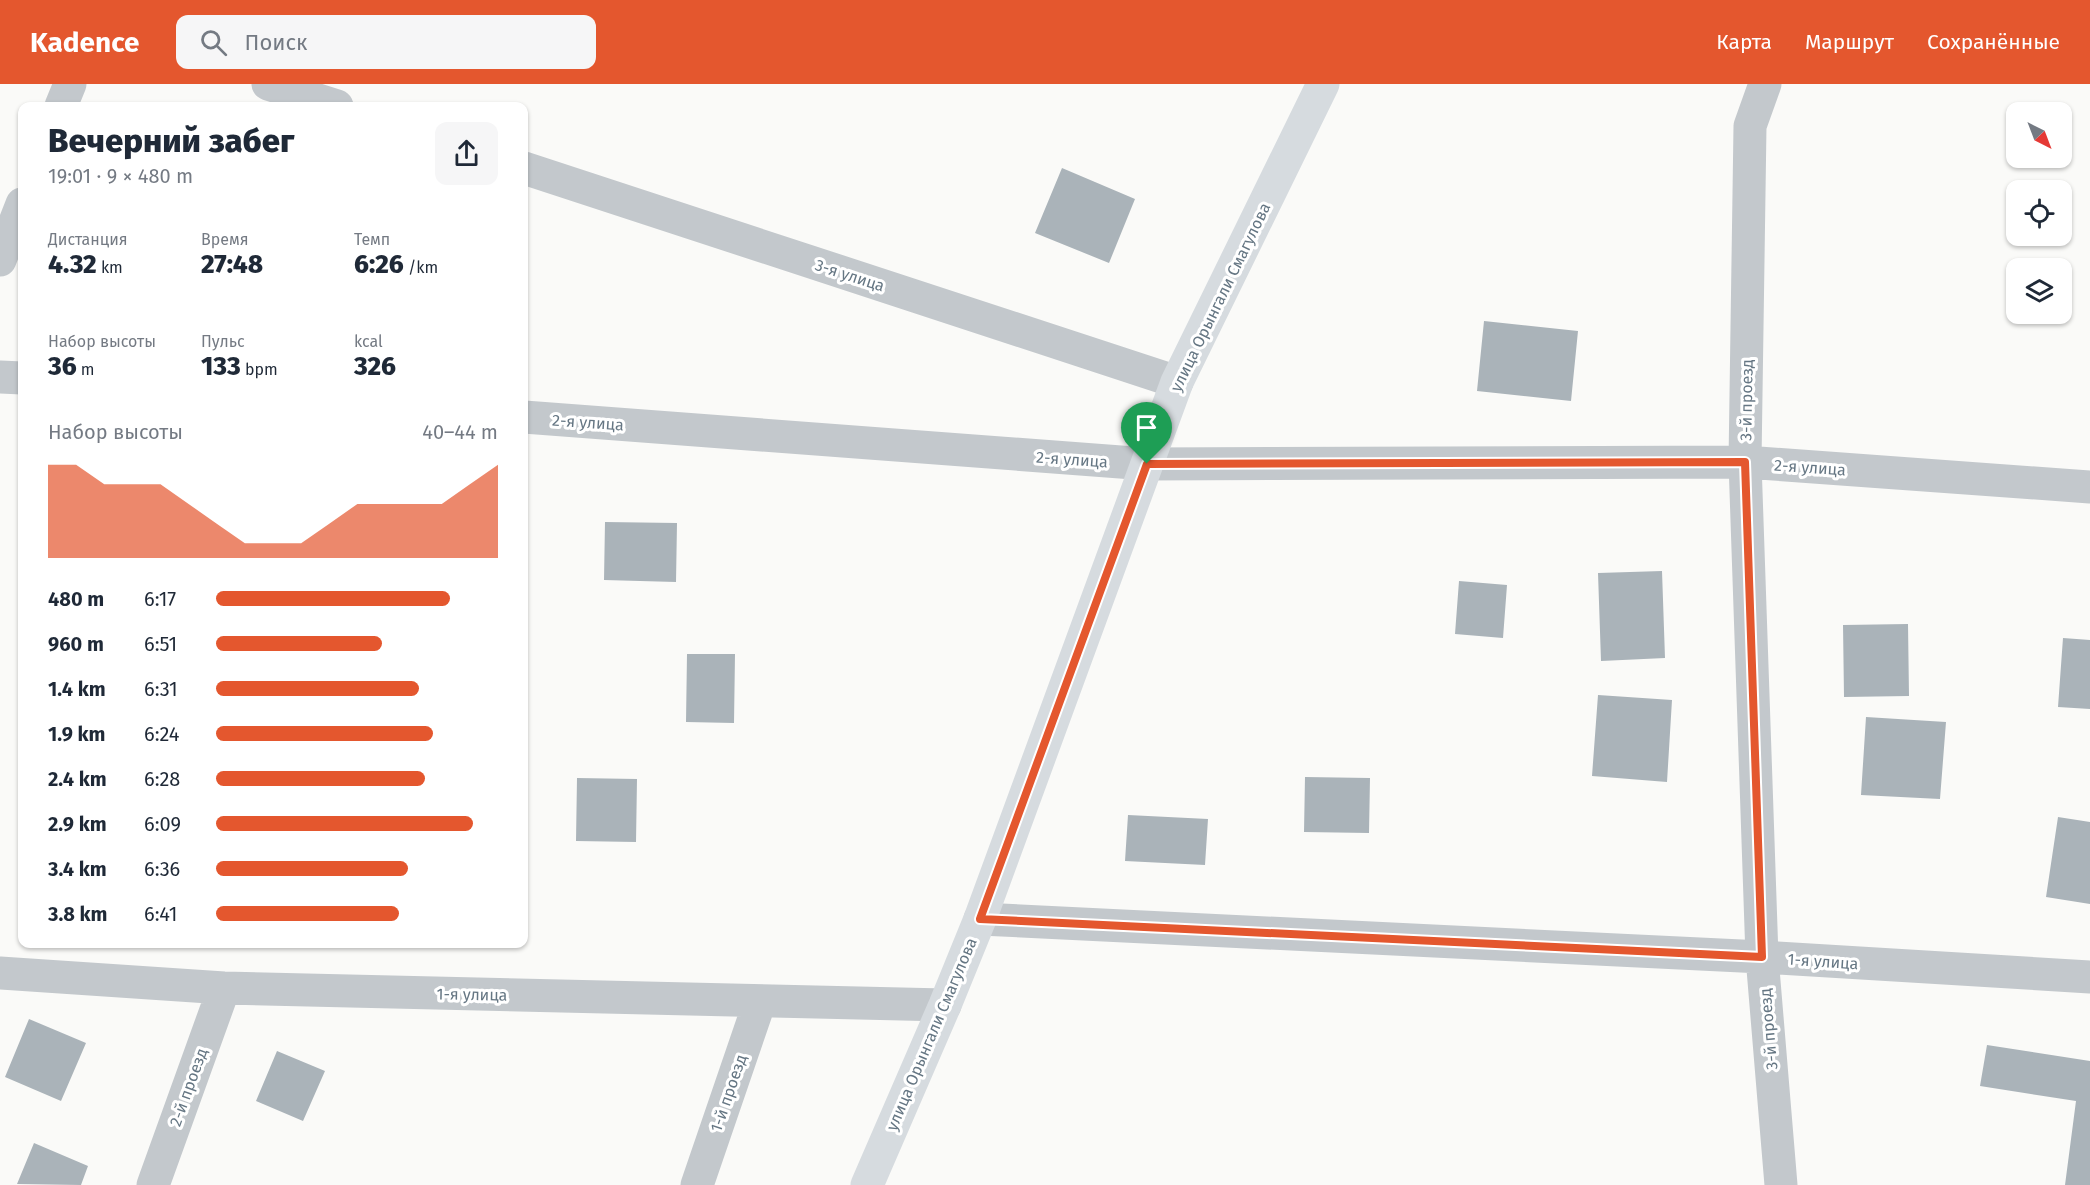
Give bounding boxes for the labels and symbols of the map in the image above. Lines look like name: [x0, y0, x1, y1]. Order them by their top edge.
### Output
north arrow: [2006, 102, 2072, 168]
street label: улица Орынгали Смагулова: [1166, 200, 1275, 395]
street label: 3-я улица: [813, 255, 887, 296]
street label: 3-й проезд: [1736, 359, 1757, 441]
pin: [1121, 402, 1172, 464]
street label: 2-я улица: [552, 411, 624, 434]
street label: 2-я улица: [1036, 448, 1108, 471]
street label: 2-я улица: [1774, 456, 1846, 479]
street label: улица Орынгали Смагулова: [882, 935, 981, 1134]
street label: 1-я улица: [1787, 950, 1859, 973]
street label: 1-я улица: [436, 984, 508, 1005]
street label: 3-й проезд: [1755, 987, 1782, 1070]
street label: 2-й проезд: [166, 1046, 211, 1129]
street label: 1-й проезд: [706, 1052, 751, 1134]

